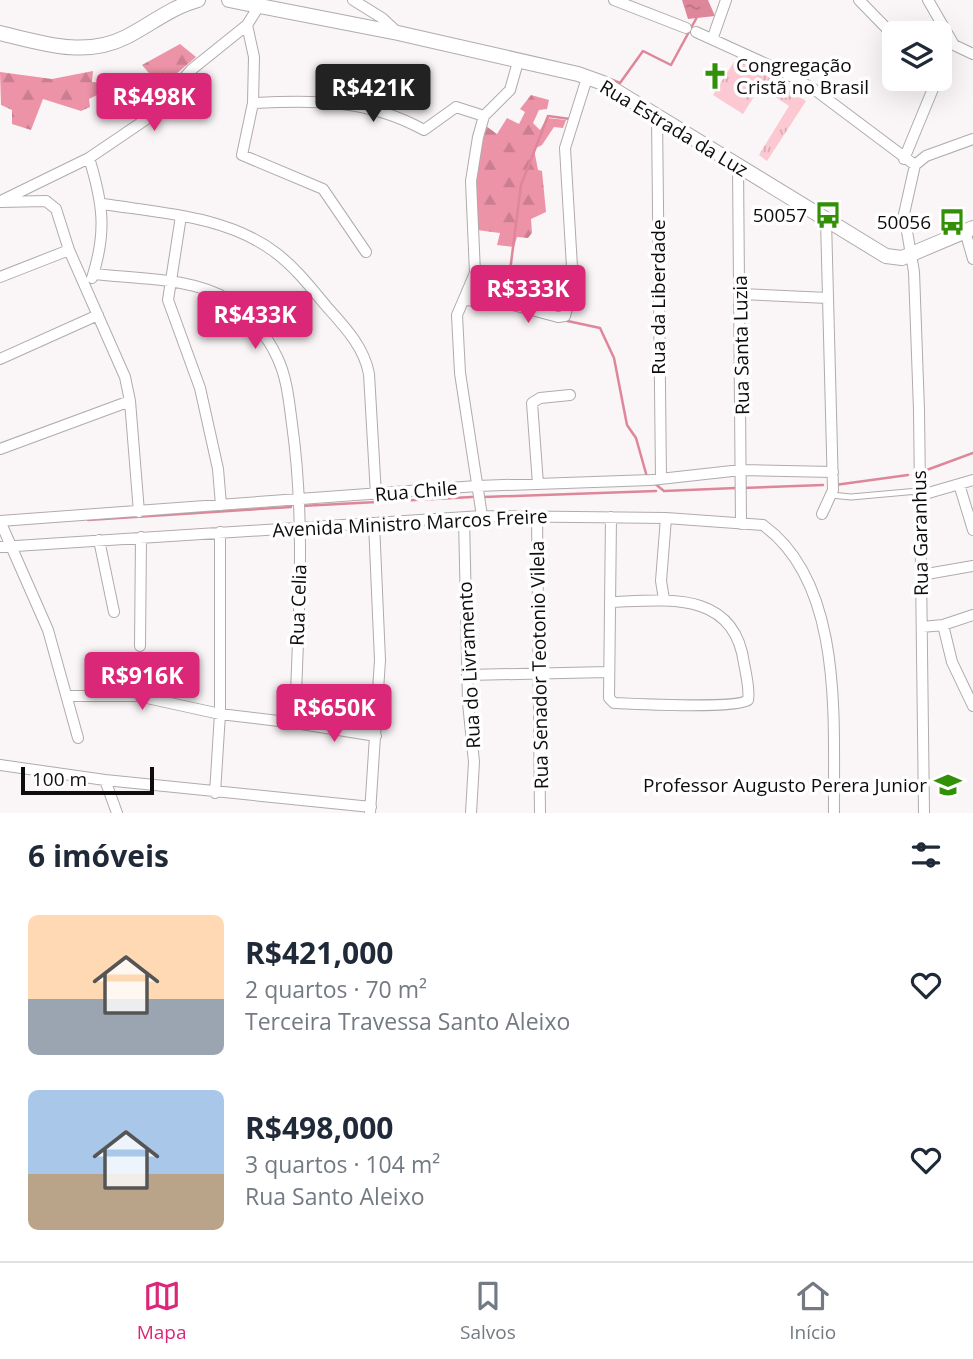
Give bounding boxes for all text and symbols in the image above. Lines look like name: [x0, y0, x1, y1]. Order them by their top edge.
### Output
map controls: [882, 21, 952, 91]
button: layers: [882, 21, 952, 91]
place label: Congregação Cristã no Brasil: [736, 52, 869, 100]
church icon: Congregação Cristã no Brasil: [700, 61, 730, 91]
pin: R$421K: [316, 64, 430, 124]
text: R$421K: [331, 71, 415, 103]
pin: R$498K: [97, 74, 211, 133]
street label: Rua Estrada da Luz: [595, 74, 753, 183]
text: R$498K: [112, 80, 196, 112]
bus stop icon: 50057: [813, 200, 843, 230]
place label: 50057: [753, 202, 807, 228]
bus stop icon: 50056: [937, 207, 967, 237]
place label: 50056: [877, 209, 931, 235]
street label: Rua da Liberdade: [645, 219, 671, 375]
pin: R$333K: [471, 266, 585, 325]
text: R$333K: [486, 272, 570, 304]
street label: Rua Santa Luzia: [727, 275, 755, 415]
pin: R$433K: [198, 292, 312, 351]
text: R$433K: [213, 298, 297, 330]
street label: Rua Garanhus: [906, 470, 934, 596]
street label: Rua Chile: [374, 474, 458, 508]
street label: Avenida Ministro Marcos Freire: [272, 503, 548, 543]
street label: Rua Senador Teotonio Vilela: [524, 541, 554, 789]
street label: Rua Celia: [284, 564, 312, 646]
street label: Rua do Livramento: [452, 581, 486, 749]
pin: R$916K: [85, 652, 199, 712]
text: R$916K: [100, 659, 184, 691]
pin: R$650K: [277, 684, 391, 744]
text: R$650K: [292, 691, 376, 723]
scale bar: [21, 764, 154, 796]
text: 100 m: [32, 766, 87, 792]
school or university icon: Professor Augusto Perera Junior: [933, 770, 963, 800]
place label: Professor Augusto Perera Junior: [643, 772, 927, 798]
text: 6 imóveis: [28, 835, 169, 876]
icon: filters: [907, 836, 945, 874]
text: R$421,000: [245, 932, 393, 973]
icon: home: [84, 943, 168, 1027]
icon: heart: [907, 966, 945, 1004]
text: 2 quartos · 70 m²: [245, 973, 427, 1005]
text: Terceira Travessa Santo Aleixo: [245, 1005, 570, 1037]
text: R$498,000: [245, 1107, 393, 1148]
icon: home: [84, 1118, 168, 1202]
icon: heart: [907, 1141, 945, 1179]
text: 3 quartos · 104 m²: [245, 1148, 440, 1180]
text: Rua Santo Aleixo: [245, 1180, 425, 1212]
tab: Mapa: [137, 1277, 187, 1345]
tab: Salvos: [460, 1277, 516, 1345]
tab: Início: [789, 1277, 836, 1345]

